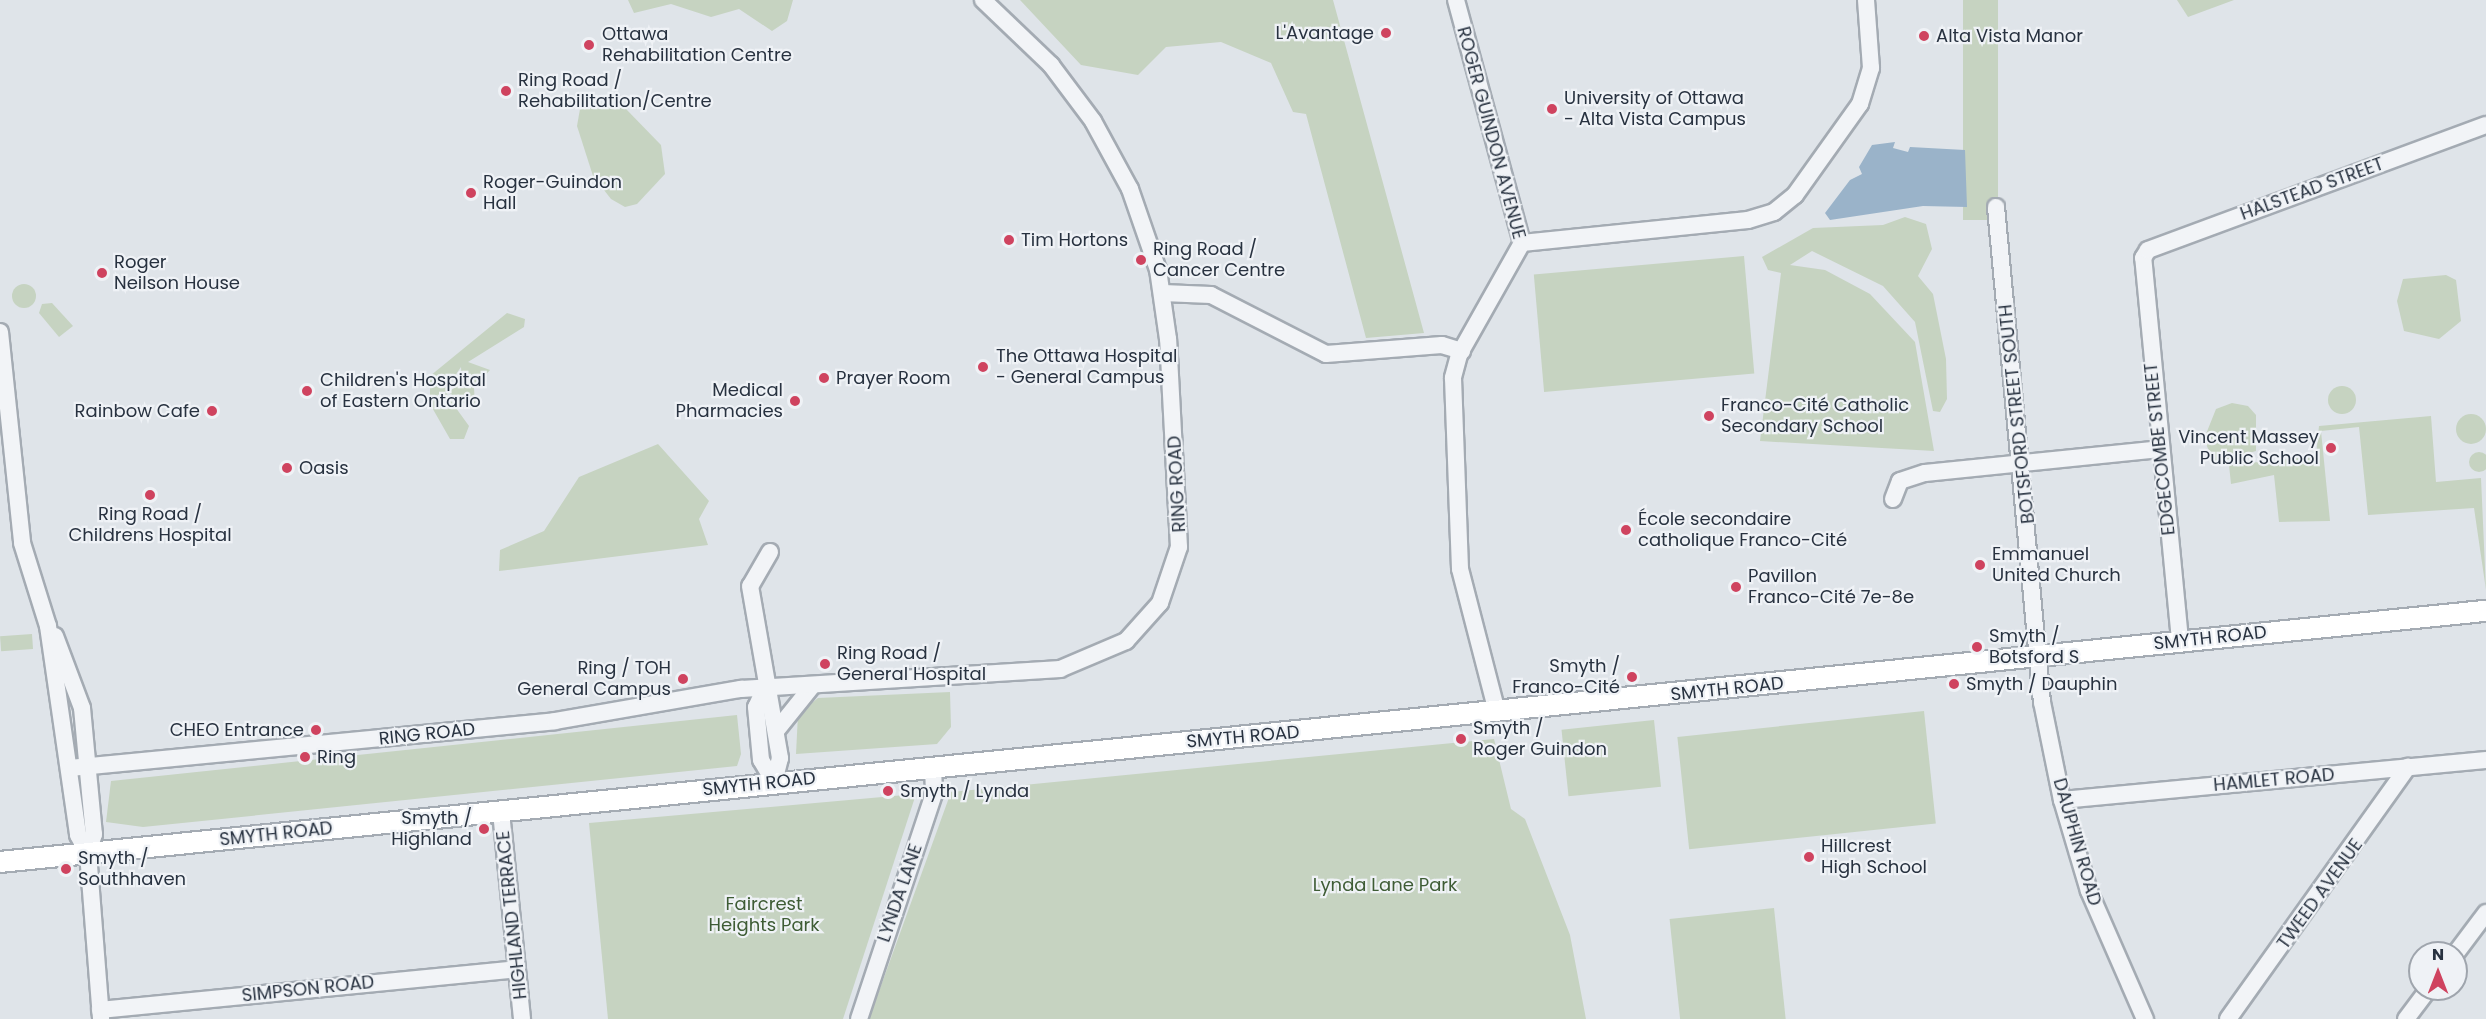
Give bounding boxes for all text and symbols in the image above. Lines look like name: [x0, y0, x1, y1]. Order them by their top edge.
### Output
place label: L'Avantage: [1275, 22, 1374, 44]
place label: Ottawa Rehabilitation Centre: [602, 24, 792, 66]
street label: ROGER GUINDON AVENUE: [1452, 24, 1530, 242]
place label: Alta Vista Manor: [1936, 25, 2083, 47]
marker: L'Avantage: [1379, 26, 1393, 40]
marker: Alta Vista Manor: [1917, 29, 1931, 43]
marker: Ottawa Rehabilitation Centre: [580, 36, 598, 54]
place label: Ring Road / Rehabilitation/Centre: [518, 70, 712, 112]
marker: Ring Road / Rehabilitation/Centre: [499, 84, 513, 98]
place label: University of Ottawa - Alta Vista Campus: [1564, 88, 1746, 130]
marker: University of Ottawa - Alta Vista Campus: [1545, 102, 1559, 116]
street label: HALSTEAD STREET: [2237, 153, 2387, 225]
place label: Roger-Guindon Hall: [483, 172, 622, 214]
marker: Roger-Guindon Hall: [464, 186, 478, 200]
place label: Tim Hortons: [1021, 229, 1128, 251]
marker: Tim Hortons: [1002, 233, 1016, 247]
place label: Ring Road / Cancer Centre: [1153, 239, 1285, 282]
place label: Roger Neilson House: [114, 252, 240, 294]
marker: Ring Road / Cancer Centre: [1134, 253, 1148, 267]
marker: Roger Neilson House: [95, 266, 109, 280]
street label: BOTSFORD STREET SOUTH: [1995, 303, 2039, 525]
place label: The Ottawa Hospital - General Campus: [996, 346, 1177, 388]
marker: The Ottawa Hospital - General Campus: [974, 358, 992, 376]
street label: EDGECOMBE STREET: [2140, 362, 2180, 536]
place label: Prayer Room: [836, 367, 951, 389]
place label: Children's Hospital of Eastern Ontario: [320, 370, 486, 412]
marker: Prayer Room: [817, 371, 831, 385]
place label: Medical Pharmacies: [676, 380, 783, 422]
marker: Children's Hospital of Eastern Ontario: [298, 382, 316, 400]
marker: Medical Pharmacies: [788, 394, 802, 408]
place label: Franco-Cité Catholic Secondary School: [1721, 395, 1909, 438]
place label: Rainbow Cafe: [75, 400, 200, 422]
marker: Rainbow Cafe: [205, 404, 219, 418]
marker: Franco-Cité Catholic Secondary School: [1702, 409, 1716, 423]
place label: Vincent Massey Public School: [2178, 427, 2319, 470]
street label: RING ROAD: [1164, 435, 1190, 533]
marker: Vincent Massey Public School: [2324, 441, 2338, 455]
place label: Oasis: [299, 457, 349, 479]
marker: Oasis: [280, 461, 294, 475]
marker: Ring Road / Childrens Hospital: [143, 488, 157, 502]
place label: Ring Road / Childrens Hospital: [68, 504, 232, 546]
place label: École secondaire catholique Franco-Cité: [1638, 509, 1847, 552]
marker: École secondaire catholique Franco-Cité: [1619, 523, 1633, 537]
place label: Emmanuel United Church: [1992, 544, 2121, 586]
marker: Emmanuel United Church: [1973, 558, 1987, 572]
place label: Pavillon Franco-Cité 7e-8e: [1748, 566, 1914, 608]
marker: Pavillon Franco-Cité 7e-8e: [1729, 580, 1743, 594]
street label: SMYTH ROAD: [2152, 621, 2268, 655]
place label: Smyth / Botsford S: [1989, 626, 2079, 668]
marker: Smyth / Botsford S: [1970, 640, 1984, 654]
place label: Ring Road / General Hospital: [837, 643, 986, 686]
place label: Smyth / Franco-Cité: [1512, 656, 1620, 698]
marker: Ring Road / General Hospital: [818, 657, 832, 671]
place label: Ring / TOH General Campus: [517, 658, 671, 700]
marker: Smyth / Franco-Cité: [1625, 670, 1639, 684]
marker: Ring / TOH General Campus: [676, 672, 690, 686]
street label: SMYTH ROAD: [1669, 672, 1785, 706]
place label: Smyth / Dauphin: [1966, 673, 2118, 695]
marker: Smyth / Dauphin: [1947, 677, 1961, 691]
street label: RING ROAD: [378, 718, 476, 750]
place label: Smyth / Roger Guindon: [1473, 718, 1607, 760]
place label: CHEO Entrance: [170, 719, 304, 741]
street label: SMYTH ROAD: [1186, 721, 1300, 753]
marker: CHEO Entrance: [309, 723, 323, 737]
marker: Smyth / Roger Guindon: [1454, 732, 1468, 746]
place label: Ring: [317, 746, 356, 768]
marker: Ring: [298, 750, 312, 764]
street label: HAMLET ROAD: [2212, 764, 2336, 796]
street label: SMYTH ROAD: [701, 767, 817, 801]
street label: DAUPHIN ROAD: [2048, 776, 2106, 908]
place label: Smyth / Lynda: [900, 780, 1029, 802]
marker: Smyth / Lynda: [881, 784, 895, 798]
place label: Smyth / Highland: [391, 808, 472, 850]
street label: SMYTH ROAD: [218, 817, 334, 851]
marker: Smyth / Highland: [477, 822, 491, 836]
street label: HIGHLAND TERRACE: [492, 830, 532, 1000]
street label: TWEED AVENUE: [2273, 835, 2367, 953]
place label: Hillcrest High School: [1821, 836, 1927, 878]
street label: LYNDA LANE: [873, 841, 927, 945]
place label: Smyth / Southhaven: [78, 848, 186, 890]
marker: Hillcrest High School: [1802, 850, 1816, 864]
marker: Smyth / Southhaven: [59, 862, 73, 876]
park label: Lynda Lane Park: [1313, 874, 1457, 896]
park label: Faircrest Heights Park: [708, 894, 820, 936]
north arrow: [2408, 941, 2468, 1001]
text: N: [2432, 943, 2444, 966]
street label: SIMPSON ROAD: [241, 971, 375, 1007]

